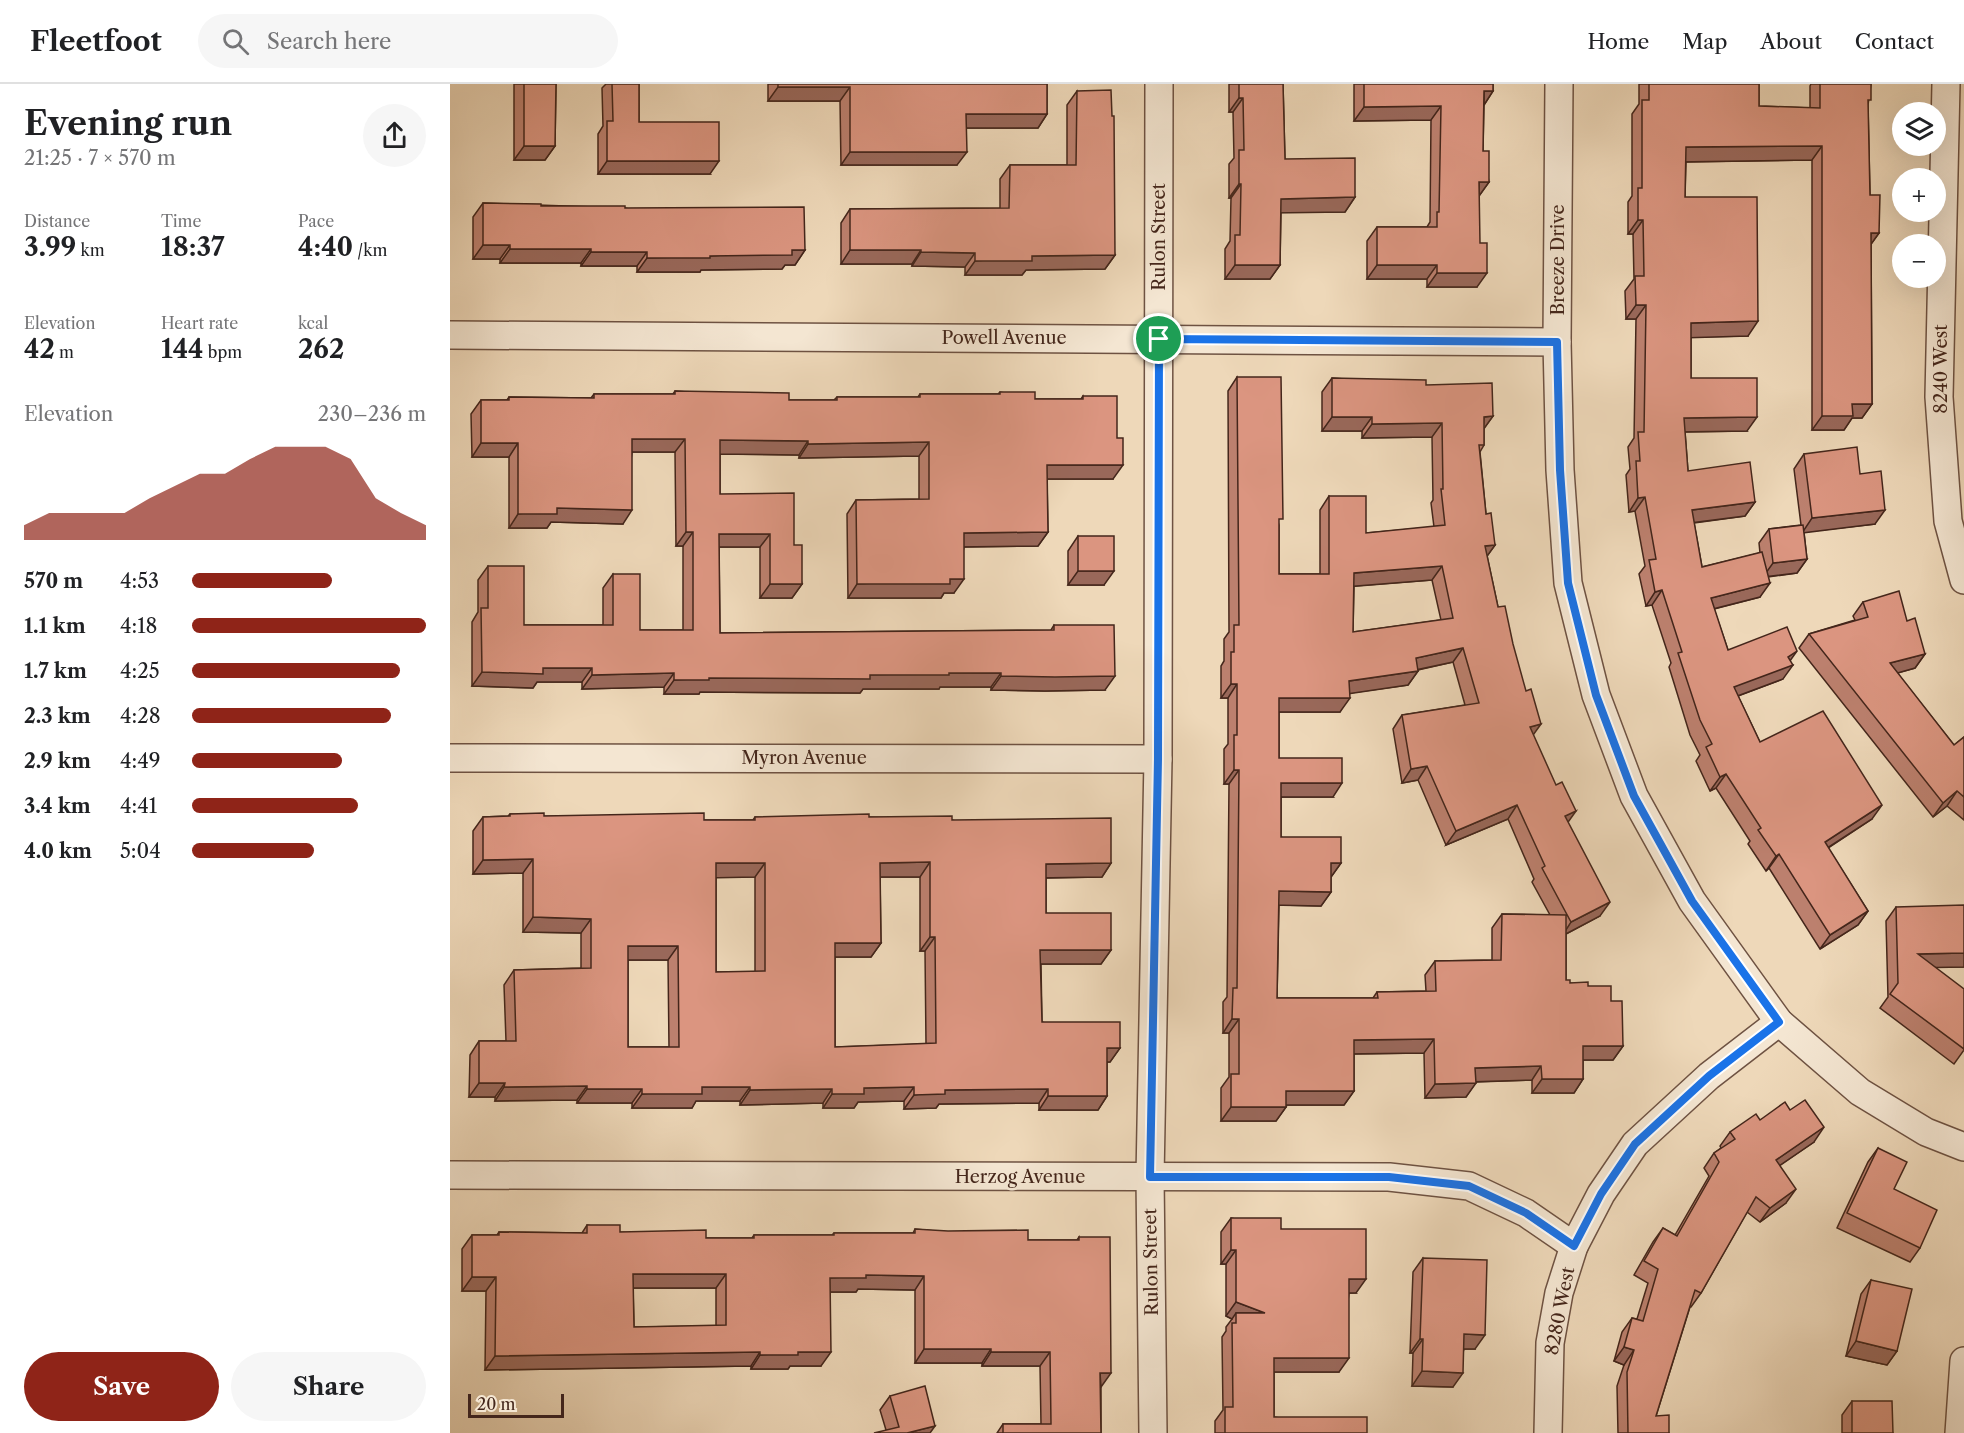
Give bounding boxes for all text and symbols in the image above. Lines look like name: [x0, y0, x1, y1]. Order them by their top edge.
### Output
search box: [198, 14, 618, 68]
text: Fleetfoot: [30, 24, 162, 58]
icon: search: [219, 25, 252, 58]
text: Search here: [267, 28, 391, 55]
text: Home: [1588, 29, 1649, 54]
text: Map: [1682, 29, 1727, 54]
text: About: [1760, 29, 1822, 54]
text: Contact: [1855, 29, 1934, 54]
map controls: [1892, 102, 1946, 288]
button: layers: [1892, 102, 1946, 156]
text: Evening run: [24, 103, 232, 144]
button: share: [363, 104, 426, 167]
text: 21:25 · 7 × 570 m: [24, 146, 176, 170]
button: +: [1892, 168, 1946, 222]
street label: Rulon Street: [1148, 183, 1170, 291]
street label: Breeze Drive: [1547, 205, 1569, 315]
text: Distance: [24, 211, 90, 231]
text: Time: [161, 211, 201, 231]
text: Pace: [298, 211, 334, 231]
text: 3.99: [24, 231, 76, 263]
text: 18:37: [161, 231, 225, 263]
text: 4:40: [298, 231, 353, 263]
button: −: [1892, 234, 1946, 288]
text: km: [76, 240, 105, 260]
text: /km: [353, 240, 387, 260]
text: Elevation: [24, 313, 95, 333]
text: Heart rate: [161, 313, 238, 333]
text: kcal: [298, 313, 328, 333]
pin: [1133, 313, 1184, 364]
icon: arrive: [1142, 322, 1175, 355]
street label: 8240 West: [1930, 324, 1952, 414]
street label: Powell Avenue: [941, 327, 1067, 349]
text: 42: [24, 333, 55, 365]
text: 144: [161, 333, 204, 365]
text: 262: [298, 333, 344, 365]
text: m: [55, 342, 74, 362]
text: bpm: [204, 342, 242, 362]
text: Elevation: [24, 402, 113, 426]
text: 230–236 m: [318, 402, 426, 426]
text: 570 m: [24, 569, 83, 593]
text: 4:53: [120, 569, 159, 593]
text: 1.1 km: [24, 614, 86, 638]
text: 4:18: [120, 614, 157, 638]
text: 1.7 km: [24, 659, 87, 683]
text: 4:25: [120, 659, 160, 683]
text: 2.3 km: [24, 704, 91, 728]
text: 4:28: [120, 704, 161, 728]
street label: Myron Avenue: [741, 747, 867, 769]
text: 2.9 km: [24, 749, 91, 773]
text: 4:49: [120, 749, 160, 773]
text: 3.4 km: [24, 794, 91, 818]
text: 4:41: [120, 794, 157, 818]
text: 4.0 km: [24, 839, 92, 863]
text: 5:04: [120, 839, 161, 863]
street label: Herzog Avenue: [955, 1166, 1085, 1188]
street label: Rulon Street: [1139, 1207, 1163, 1316]
street label: 8280 West: [1541, 1264, 1579, 1357]
button: Save: [24, 1352, 219, 1421]
button: Share: [231, 1352, 426, 1421]
scale bar: [468, 1391, 564, 1418]
text: 20 m: [477, 1394, 516, 1414]

